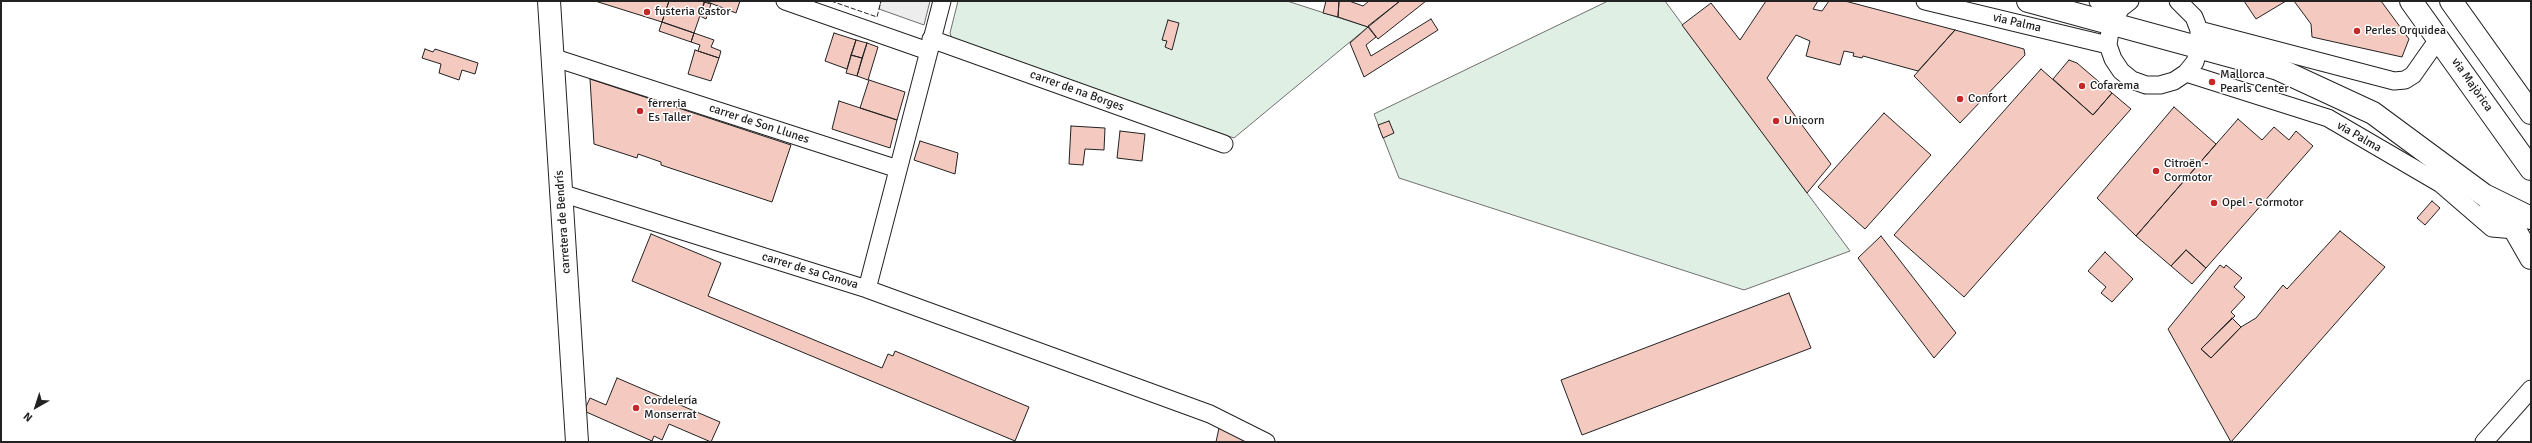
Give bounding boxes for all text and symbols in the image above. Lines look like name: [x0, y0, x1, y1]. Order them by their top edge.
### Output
place label: fusteria Castor: [655, 5, 731, 19]
marker: fusteria Castor: [642, 7, 652, 17]
street label: via Palma: [1991, 10, 2043, 36]
place label: Perles Orquidea: [2365, 24, 2446, 38]
marker: Perles Orquidea: [2352, 26, 2362, 36]
street label: via Majòrica: [2448, 55, 2496, 115]
street label: carrer de na Borges: [1028, 67, 1126, 115]
place label: Mallorca Pearls Center: [2220, 68, 2289, 96]
marker: Mallorca Pearls Center: [2207, 77, 2217, 87]
place label: Cofarema: [2090, 79, 2139, 93]
marker: Cofarema: [2077, 81, 2087, 91]
place label: Confort: [1968, 92, 2007, 106]
marker: Confort: [1955, 94, 1965, 104]
place label: ferreria Es Taller: [648, 97, 691, 125]
street label: carrer de Son Llunes: [707, 101, 811, 147]
marker: ferreria Es Taller: [635, 106, 645, 116]
place label: Unicorn: [1784, 114, 1825, 128]
marker: Unicorn: [1771, 116, 1781, 126]
street label: via Palma: [2334, 118, 2384, 156]
place label: Citroën - Cormotor: [2164, 157, 2212, 185]
marker: Citroën - Cormotor: [2151, 166, 2161, 176]
street label: carretera de Bendrís: [552, 170, 574, 274]
place label: Opel - Cormotor: [2222, 196, 2304, 210]
marker: Opel - Cormotor: [2209, 198, 2219, 208]
street label: carrer de sa Canova: [760, 250, 860, 292]
north arrow: [16, 387, 56, 427]
place label: Cordelería Monserrat: [644, 394, 697, 422]
marker: Cordelería Monserrat: [631, 403, 641, 413]
text: N: [21, 409, 35, 424]

